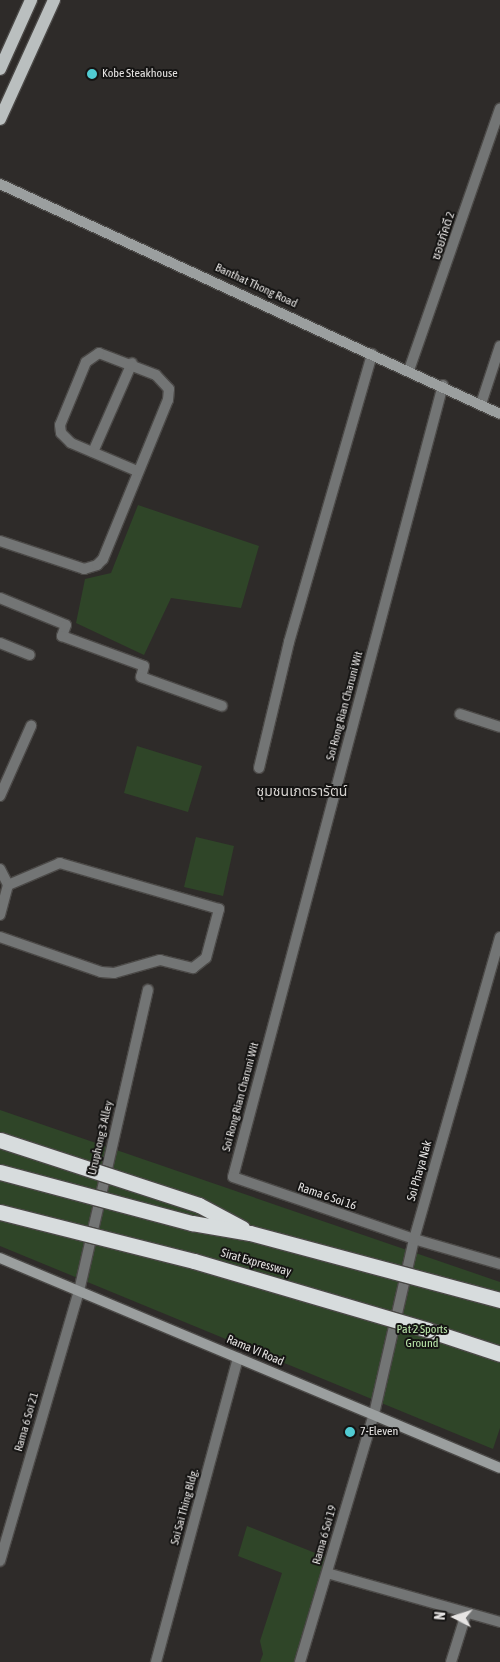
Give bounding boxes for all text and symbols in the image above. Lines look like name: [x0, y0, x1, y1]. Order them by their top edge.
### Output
place label: Kobe Steakhouse: [102, 67, 178, 81]
marker: Kobe Steakhouse: [86, 68, 98, 80]
street label: ซอยภัคดี 2: [429, 210, 459, 262]
street label: Banthat Thong Road: [213, 261, 299, 311]
street label: Soi Rong Rian Charuni Wit: [323, 650, 367, 762]
district label: ชุมชนเภตรารัตน์: [257, 783, 347, 799]
street label: Soi Rong Rian Charuni Wit: [219, 1041, 263, 1153]
street label: Uruphong 3 Alley: [85, 1099, 117, 1177]
street label: Soi Phaya Nak: [404, 1139, 436, 1203]
street label: Rama 6 Soi 16: [296, 1180, 358, 1214]
street label: Sirat Expressway: [219, 1246, 293, 1280]
park label: Pat 2 Sports Ground: [396, 1323, 448, 1351]
street label: Rama VI Road: [224, 1332, 286, 1370]
street label: Rama 6 Soi 21: [12, 1391, 42, 1453]
place label: 7-Eleven: [360, 1425, 398, 1439]
marker: 7-Eleven: [344, 1426, 356, 1438]
street label: Soi Sai Thing Bldg.: [168, 1467, 202, 1547]
street label: Rama 6 Soi 19: [310, 1504, 340, 1566]
north arrow: [430, 1592, 480, 1642]
text: N: [432, 1611, 448, 1621]

